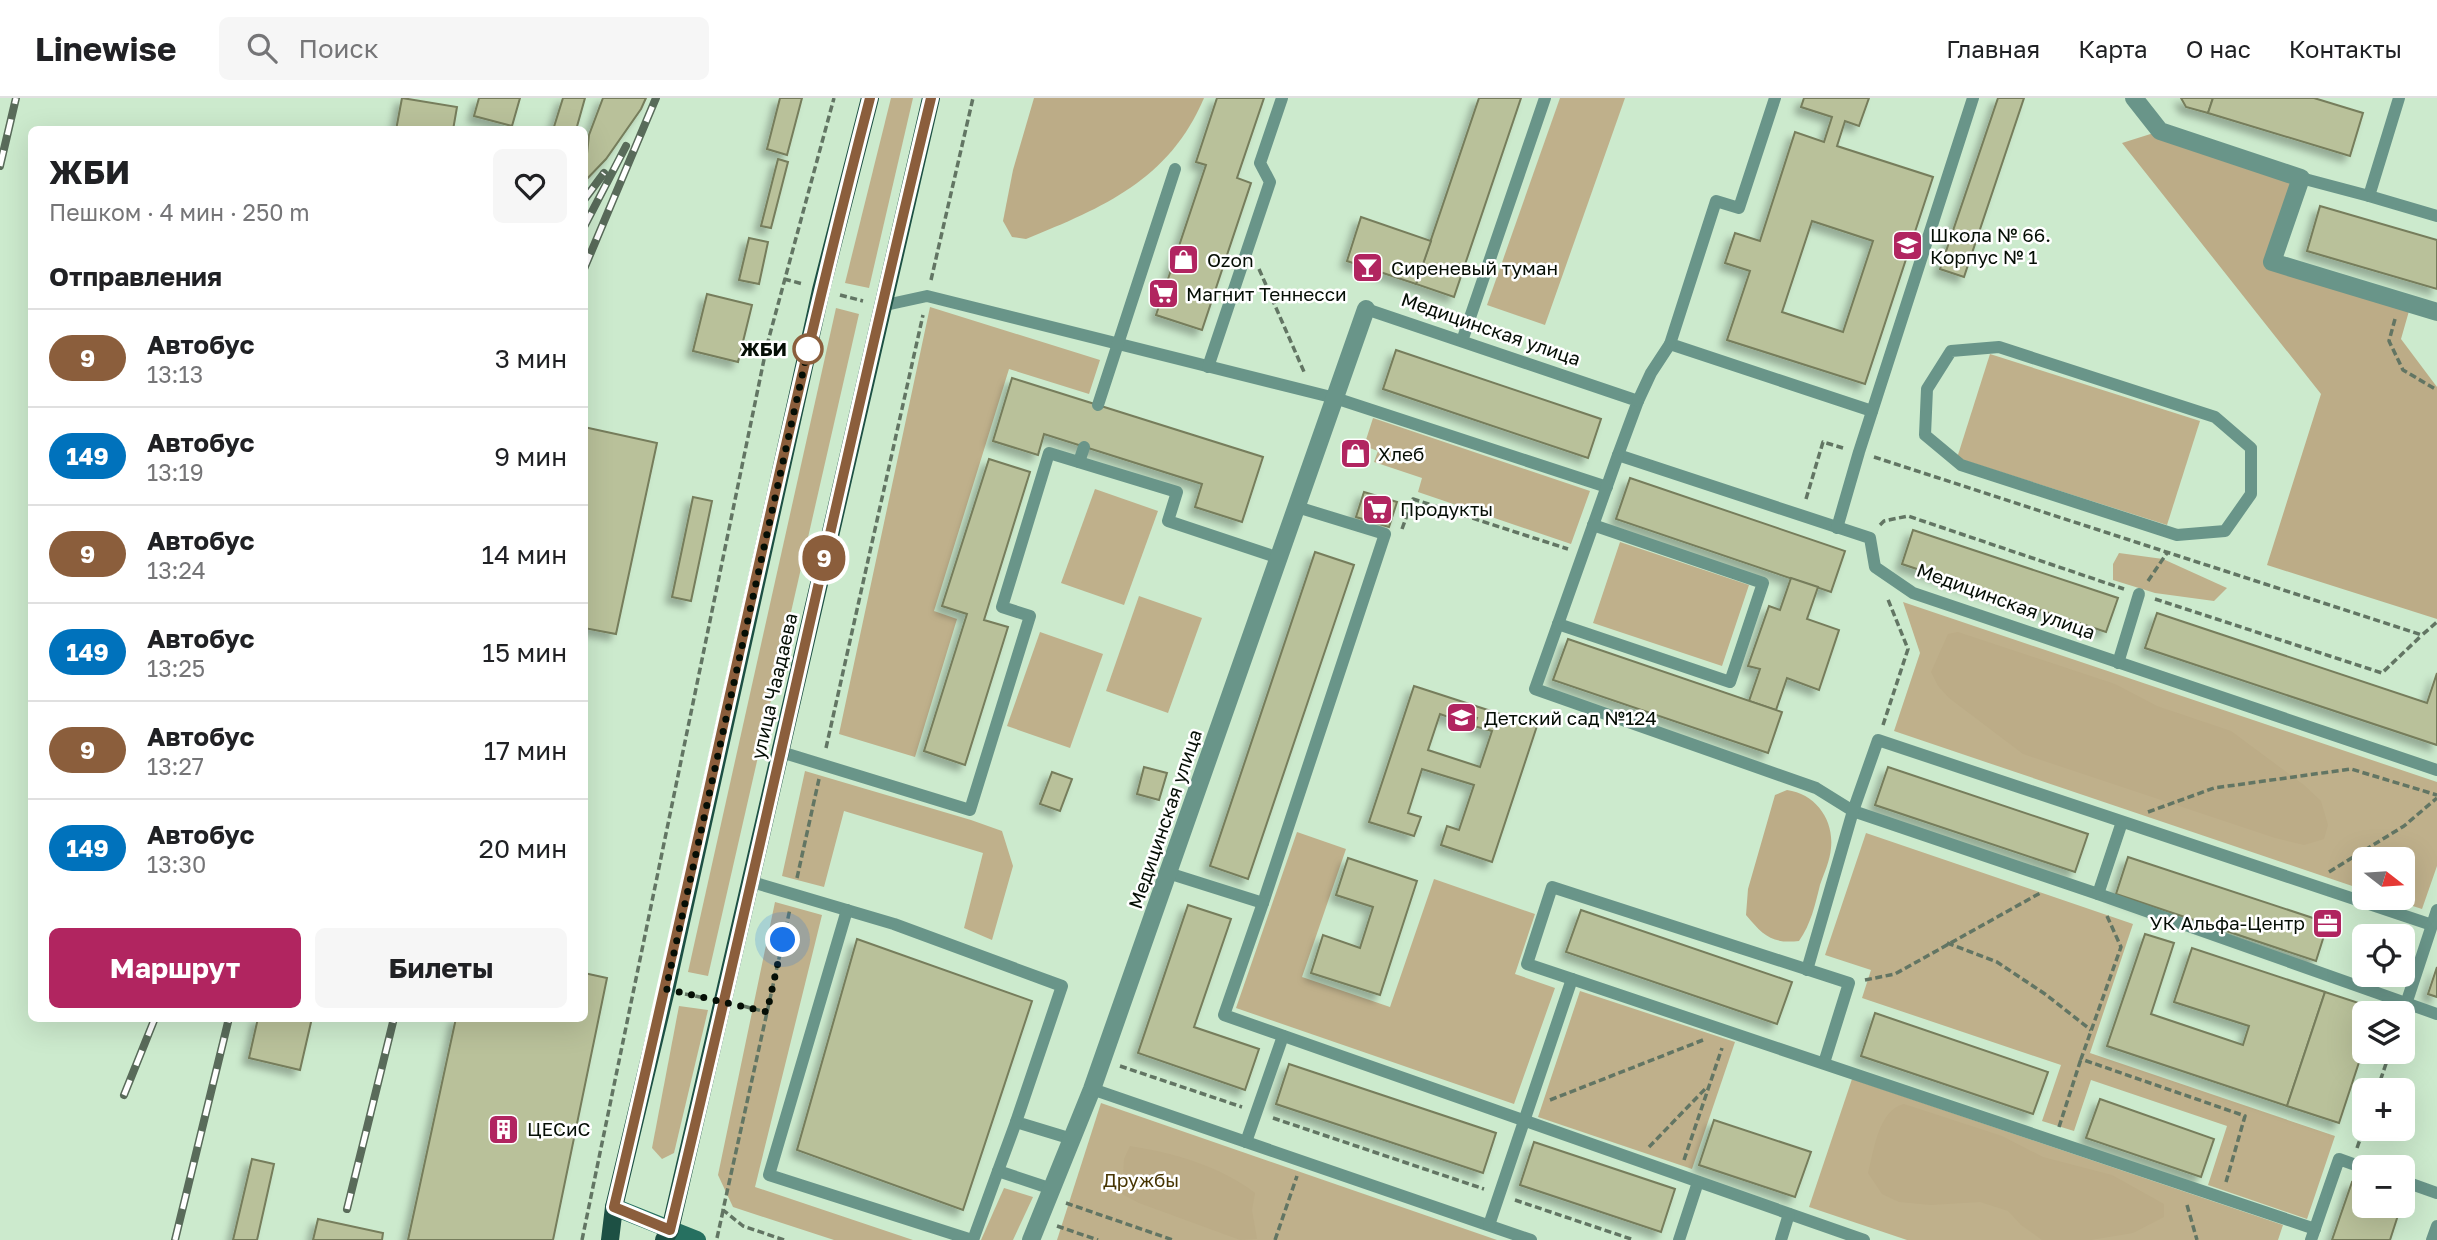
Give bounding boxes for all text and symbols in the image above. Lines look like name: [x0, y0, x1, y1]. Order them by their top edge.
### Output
search box: [219, 17, 709, 80]
text: Linewise: [35, 29, 177, 68]
icon: search: [243, 29, 281, 67]
text: Поиск: [299, 33, 379, 64]
text: Главная: [1946, 34, 2040, 63]
text: Карта: [2078, 34, 2148, 63]
text: О нас: [2186, 34, 2251, 63]
text: Контакты: [2289, 34, 2402, 63]
button: heart: [493, 149, 567, 223]
text: ЖБИ: [49, 152, 130, 191]
text: Пешком · 4 мин · 250 m: [49, 198, 310, 226]
place label: Школа № 66. Корпус № 1: [1930, 223, 2051, 268]
school or university icon: Школа № 66. Корпус № 1: [1890, 229, 1924, 263]
shop icon: Ozon: [1167, 243, 1201, 277]
place label: Ozon: [1207, 248, 1254, 271]
bar icon: Сиреневый туман: [1351, 251, 1385, 285]
place label: Сиреневый туман: [1391, 256, 1558, 279]
text: Отправления: [49, 261, 222, 292]
supermarket icon: Магнит Теннесси: [1146, 277, 1180, 311]
place label: Магнит Теннесси: [1186, 282, 1347, 305]
street label: Медицинская улица: [1398, 287, 1584, 370]
text: Автобус: [147, 329, 254, 360]
marker: ЖБИ: [793, 334, 823, 364]
place label: ЖБИ: [740, 337, 787, 360]
text: 9: [80, 343, 95, 372]
text: 3 мин: [495, 343, 567, 374]
text: 13:13: [147, 360, 203, 388]
text: Автобус: [147, 427, 254, 458]
shop icon: Хлеб: [1338, 437, 1372, 471]
text: 149: [66, 441, 109, 470]
text: 9 мин: [494, 441, 567, 472]
place label: Хлеб: [1378, 442, 1424, 465]
text: 13:19: [147, 458, 204, 486]
supermarket icon: Продукты: [1360, 492, 1394, 526]
place label: Продукты: [1400, 497, 1493, 520]
text: Автобус: [147, 525, 254, 556]
line badge: 9: [801, 535, 847, 581]
text: 9: [80, 539, 95, 568]
text: 14 мин: [482, 539, 567, 570]
text: 9: [816, 543, 832, 572]
text: 13:24: [147, 556, 206, 584]
street label: Медицинская улица: [1914, 558, 2099, 644]
street label: улица Чаадаева: [745, 610, 802, 761]
text: Автобус: [147, 623, 254, 654]
text: 149: [66, 637, 109, 666]
text: 15 мин: [482, 637, 567, 668]
text: 13:25: [147, 654, 205, 682]
school or university icon: Детский сад №124: [1444, 701, 1478, 735]
place label: Детский сад №124: [1484, 706, 1657, 729]
text: Автобус: [147, 721, 254, 752]
street label: Медицинская улица: [1123, 726, 1206, 912]
text: 9: [80, 735, 95, 764]
text: 17 мин: [484, 735, 567, 766]
text: 13:27: [147, 752, 204, 780]
text: Автобус: [147, 819, 254, 850]
text: 149: [66, 833, 109, 862]
text: 20 мин: [479, 833, 567, 864]
north arrow: [2352, 847, 2415, 910]
map controls: [2352, 847, 2415, 1218]
text: 13:30: [147, 850, 206, 878]
office icon: УК Альфа-Центр: [2311, 906, 2345, 940]
place label: УК Альфа-Центр: [2150, 911, 2305, 934]
your location: [765, 922, 800, 957]
button: locate: [2352, 924, 2415, 987]
button: Маршрут: [49, 928, 301, 1008]
button: Билеты: [315, 928, 567, 1008]
button: layers: [2352, 1001, 2415, 1064]
button: +: [2352, 1078, 2415, 1141]
building icon: ЦЕСиС: [487, 1112, 521, 1146]
place label: ЦЕСиС: [527, 1117, 590, 1140]
button: −: [2352, 1155, 2415, 1218]
park label: Дружбы: [1103, 1168, 1179, 1191]

